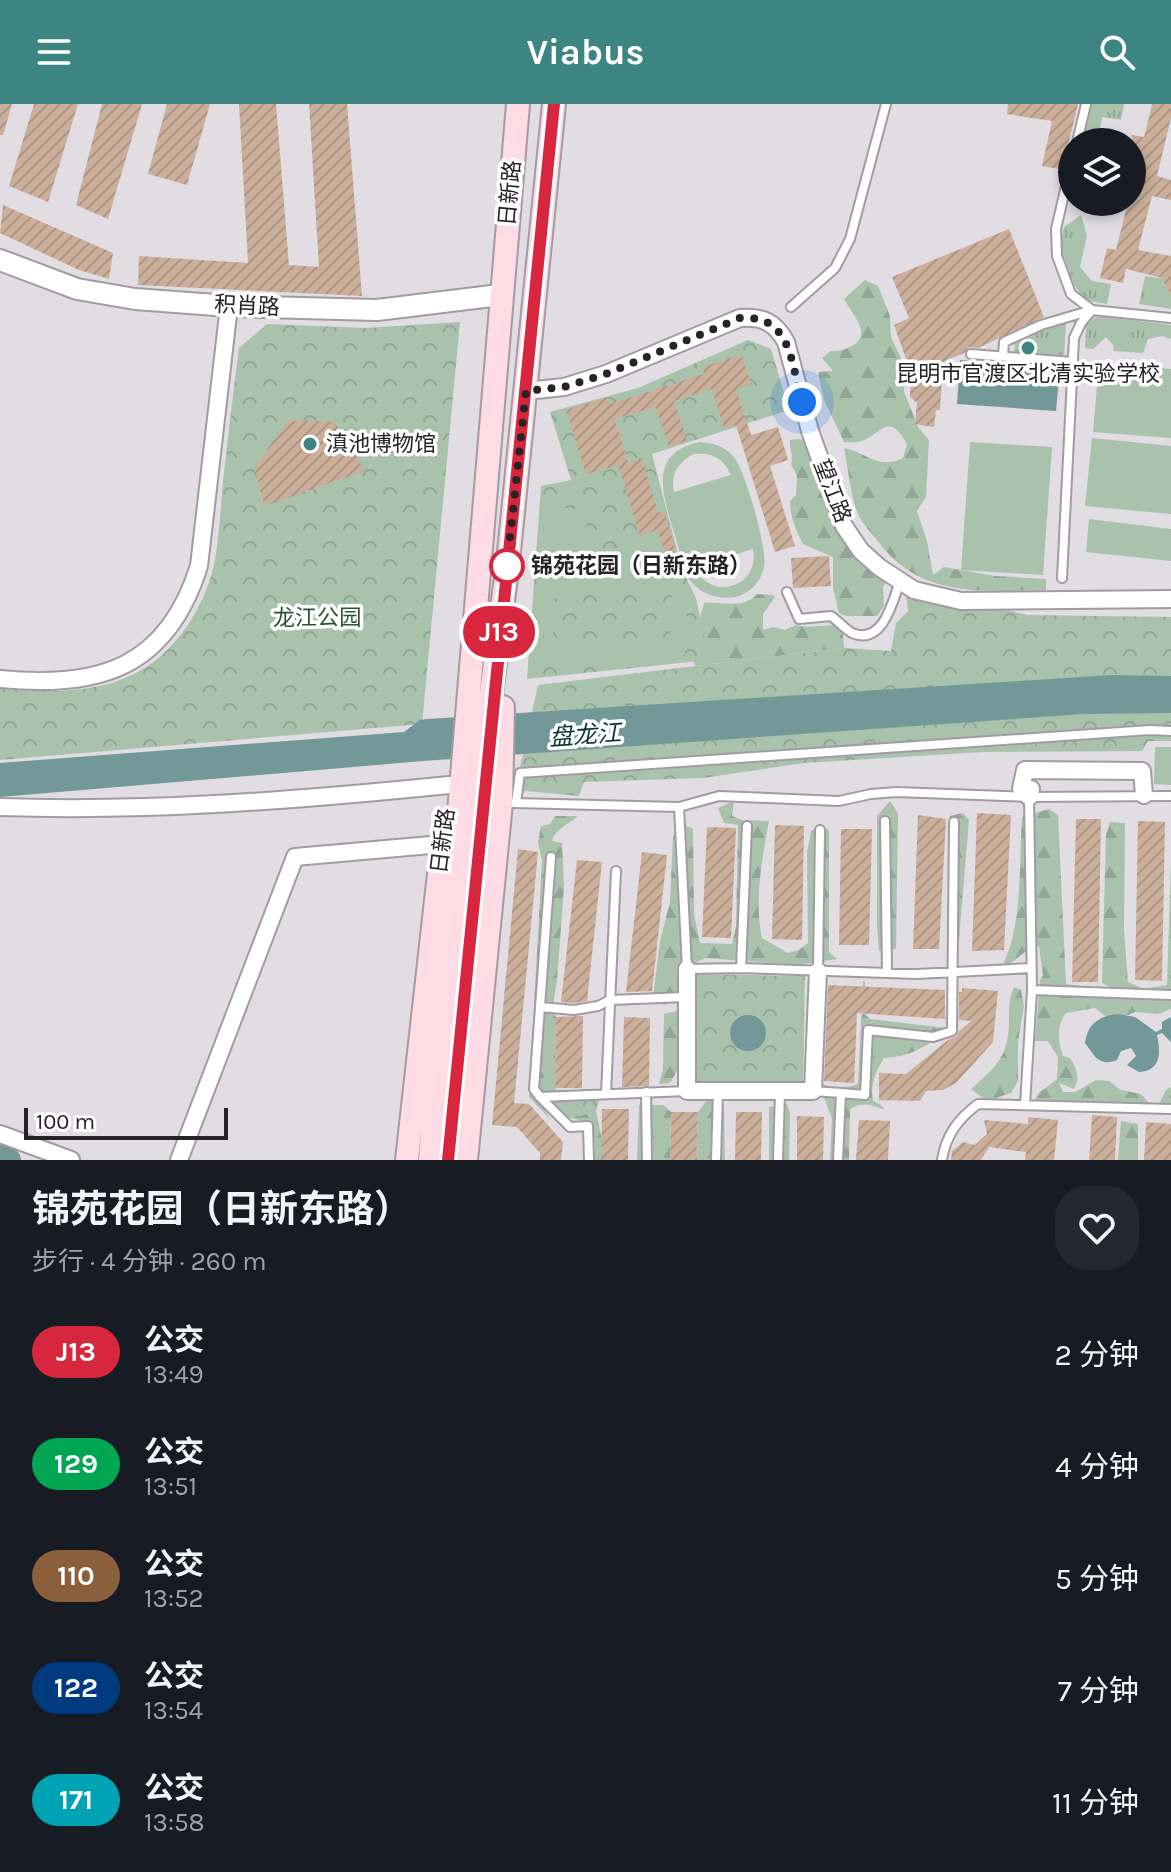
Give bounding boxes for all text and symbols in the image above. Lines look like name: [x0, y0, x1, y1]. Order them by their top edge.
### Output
icon: menu: [32, 30, 76, 74]
icon: search: [1095, 30, 1139, 74]
text: Viabus: [526, 31, 645, 73]
map controls: [1058, 128, 1146, 216]
button: layers: [1058, 128, 1146, 216]
street label: 日新路: [494, 159, 526, 227]
street label: 积肖路: [213, 291, 281, 321]
marker: 昆明市官渡区北清实验学校: [1019, 339, 1037, 357]
place label: 昆明市官渡区北清实验学校: [896, 361, 1160, 387]
your location: [782, 382, 822, 422]
place label: 滇池博物馆: [326, 431, 436, 457]
marker: 滇池博物馆: [301, 435, 319, 453]
street label: 望江路: [808, 456, 856, 526]
marker: 锦苑花园（日新东路）: [490, 549, 524, 583]
place label: 锦苑花园（日新东路）: [531, 553, 751, 579]
park label: 龙江公园: [273, 605, 361, 631]
line badge: J13: [453, 606, 545, 658]
text: J13: [479, 615, 519, 648]
water label: 盘龙江: [548, 718, 625, 751]
street label: 日新路: [426, 807, 460, 875]
scale bar: [24, 1104, 228, 1140]
text: 100 m: [36, 1109, 95, 1135]
button: heart: [1055, 1186, 1139, 1270]
text: 锦苑花园（日新东路）: [32, 1187, 412, 1232]
text: 步行 · 4 分钟 · 260 m: [32, 1246, 267, 1277]
text: 公交: [144, 1322, 204, 1358]
text: J13: [56, 1335, 96, 1368]
text: 2 分钟: [1054, 1337, 1139, 1373]
text: 13:49: [144, 1359, 204, 1390]
text: 公交: [144, 1434, 204, 1470]
text: 129: [54, 1447, 98, 1480]
text: 4 分钟: [1055, 1449, 1139, 1485]
text: 13:51: [144, 1471, 197, 1502]
text: 公交: [144, 1546, 204, 1582]
text: 110: [57, 1559, 95, 1592]
text: 5 分钟: [1055, 1561, 1139, 1597]
text: 13:52: [144, 1583, 204, 1614]
text: 公交: [144, 1658, 204, 1694]
text: 122: [54, 1671, 98, 1704]
text: 7 分钟: [1058, 1673, 1139, 1709]
text: 13:54: [144, 1695, 203, 1726]
text: 公交: [144, 1770, 204, 1806]
text: 171: [59, 1783, 93, 1816]
text: 11 分钟: [1052, 1785, 1139, 1821]
text: 13:58: [144, 1807, 205, 1838]

